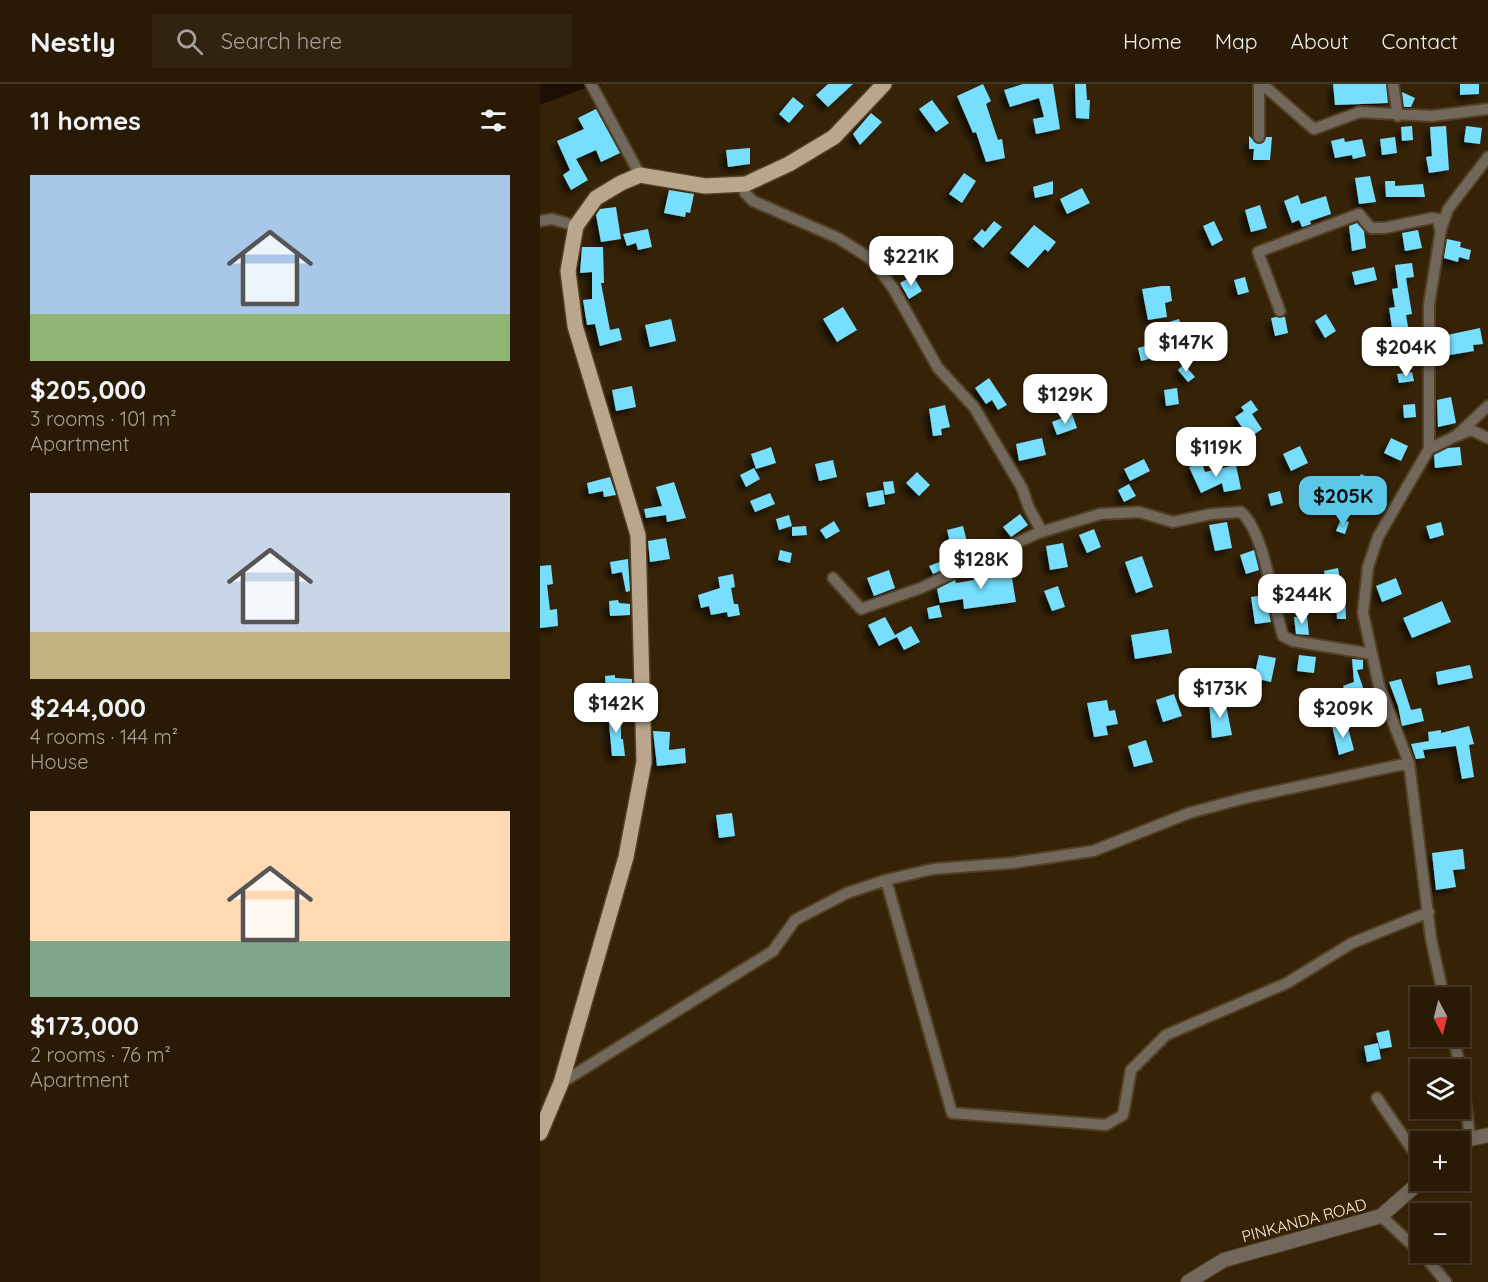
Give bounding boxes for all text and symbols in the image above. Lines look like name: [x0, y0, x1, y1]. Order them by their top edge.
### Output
search box: [152, 14, 572, 68]
text: Nestly: [30, 24, 116, 59]
icon: search: [173, 25, 206, 58]
text: Search here: [221, 27, 342, 55]
text: Home: [1123, 28, 1182, 54]
text: Map: [1215, 28, 1258, 54]
text: About: [1291, 28, 1349, 54]
text: Contact: [1382, 28, 1458, 54]
text: 11 homes: [30, 104, 141, 137]
icon: filters: [477, 104, 510, 137]
icon: home: [216, 214, 324, 322]
pin: $221K: [869, 236, 953, 287]
text: $221K: [883, 243, 939, 268]
pin: $147K: [1144, 322, 1228, 373]
pin: $204K: [1364, 327, 1448, 378]
text: $147K: [1159, 329, 1213, 354]
text: $204K: [1376, 334, 1436, 359]
text: $205,000: [30, 373, 146, 406]
pin: $129K: [1023, 374, 1107, 425]
text: $129K: [1037, 381, 1093, 406]
text: 3 rooms · 101 m²: [30, 406, 177, 431]
pin: $119K: [1174, 427, 1258, 478]
text: Apartment: [30, 431, 130, 456]
text: $119K: [1190, 434, 1242, 459]
pin: $205K: [1301, 476, 1385, 527]
text: $205K: [1313, 483, 1373, 508]
icon: home: [216, 532, 324, 640]
pin: $128K: [939, 539, 1023, 590]
text: $128K: [953, 546, 1009, 571]
pin: $244K: [1260, 574, 1344, 625]
text: $244K: [1272, 581, 1332, 606]
pin: $173K: [1178, 668, 1262, 719]
text: $173K: [1193, 675, 1247, 700]
pin: $142K: [574, 683, 658, 734]
pin: $209K: [1301, 688, 1385, 739]
text: $142K: [588, 690, 644, 715]
text: $244,000: [30, 691, 146, 724]
text: $209K: [1313, 695, 1373, 720]
text: 4 rooms · 144 m²: [30, 724, 178, 749]
text: House: [30, 749, 89, 774]
icon: home: [216, 850, 324, 958]
north arrow: [1410, 987, 1470, 1047]
map controls: [1410, 987, 1470, 1263]
text: $173,000: [30, 1009, 139, 1042]
text: 2 rooms · 76 m²: [30, 1042, 171, 1067]
button: layers: [1410, 1059, 1470, 1119]
text: Apartment: [30, 1067, 130, 1092]
button: +: [1410, 1131, 1470, 1191]
street label: PINKANDA ROAD: [1239, 1194, 1369, 1246]
button: −: [1410, 1203, 1470, 1263]

